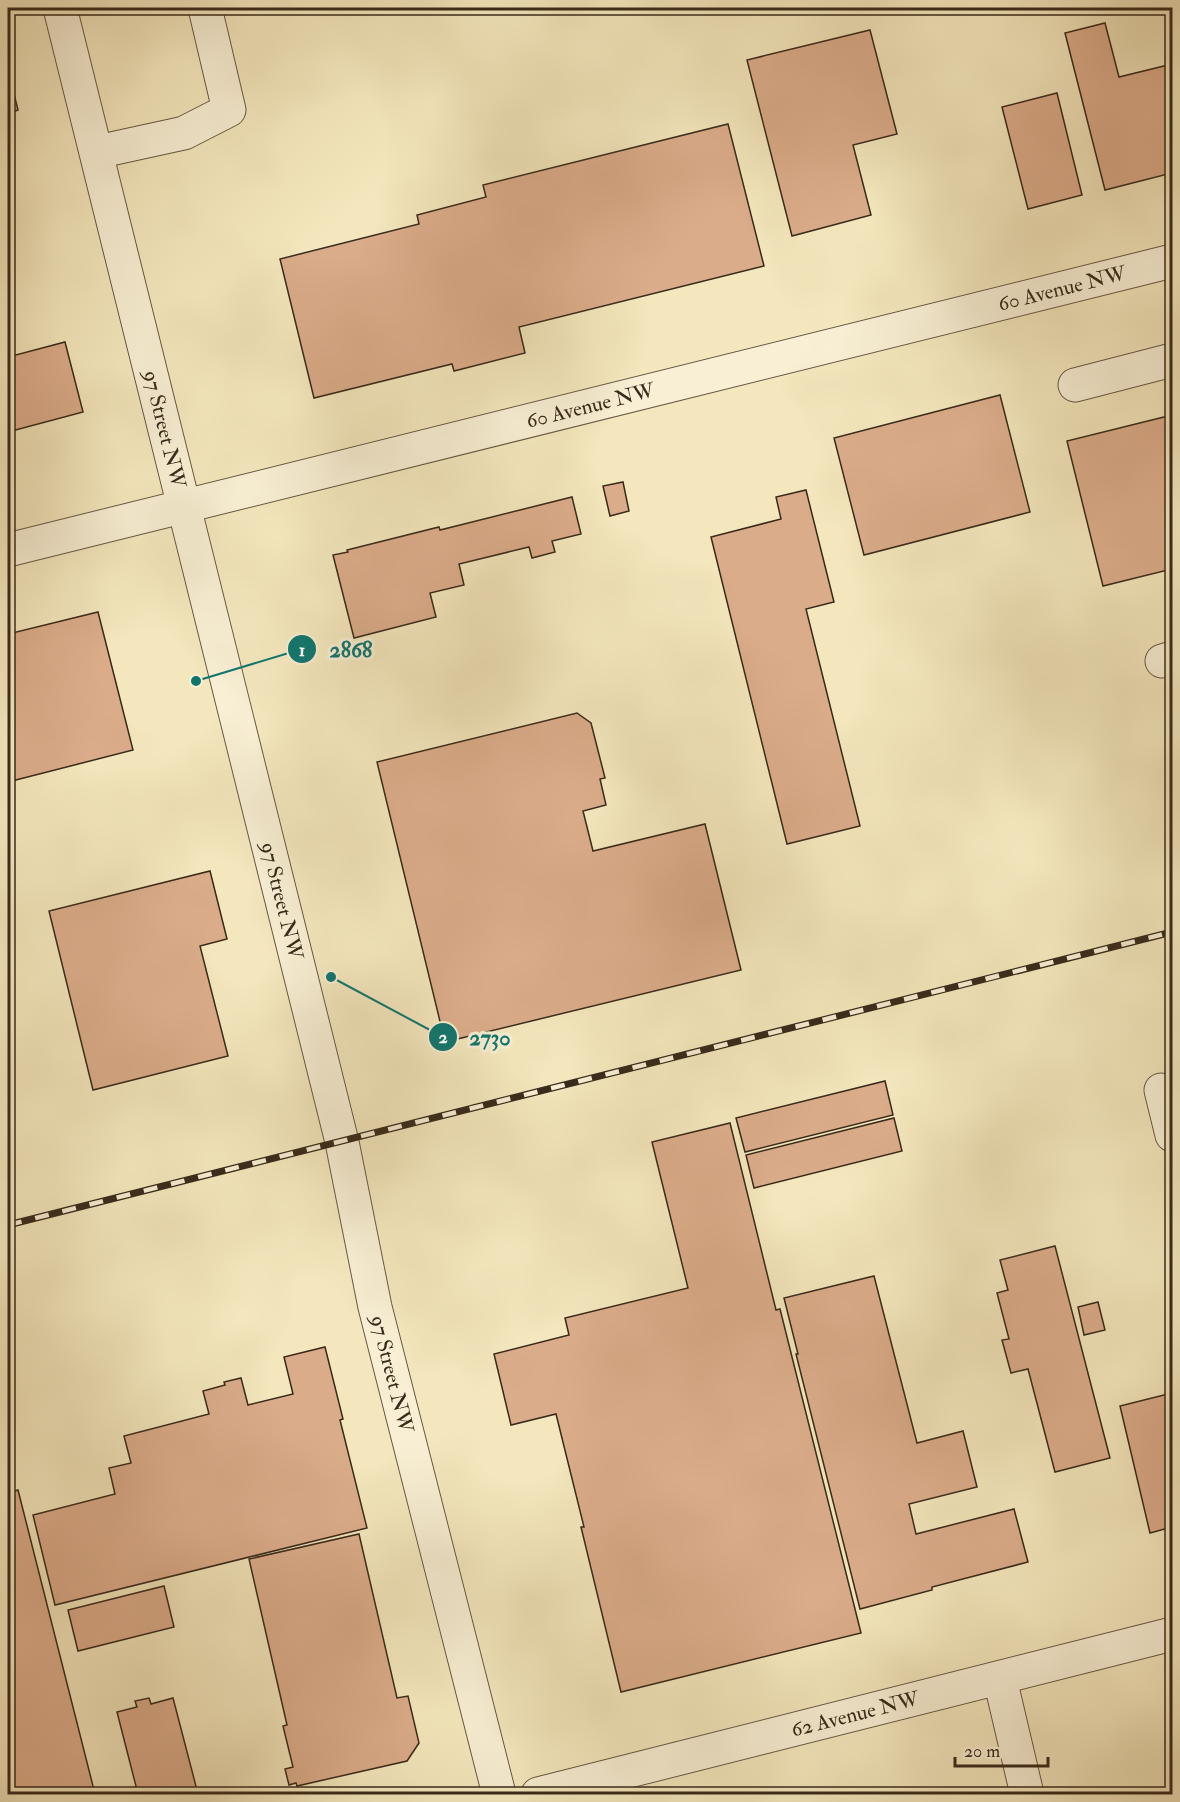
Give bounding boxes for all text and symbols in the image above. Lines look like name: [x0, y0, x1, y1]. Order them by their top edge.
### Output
street label: 60 Avenue NW: [995, 259, 1130, 317]
street label: 97 Street NW: [137, 366, 192, 491]
street label: 60 Avenue NW: [523, 376, 658, 434]
callout: 2868: [287, 629, 384, 669]
text: 2868: [330, 636, 373, 664]
text: 1: [299, 639, 305, 662]
street label: 97 Street NW: [254, 837, 310, 963]
callout: 2730: [428, 1017, 522, 1057]
text: 2730: [470, 1024, 510, 1052]
text: 2: [438, 1026, 448, 1049]
street label: 97 Street NW: [364, 1311, 420, 1436]
street label: 62 Avenue NW: [788, 1685, 923, 1743]
scale bar: [955, 1730, 1048, 1768]
text: 20 m: [964, 1740, 1000, 1763]

